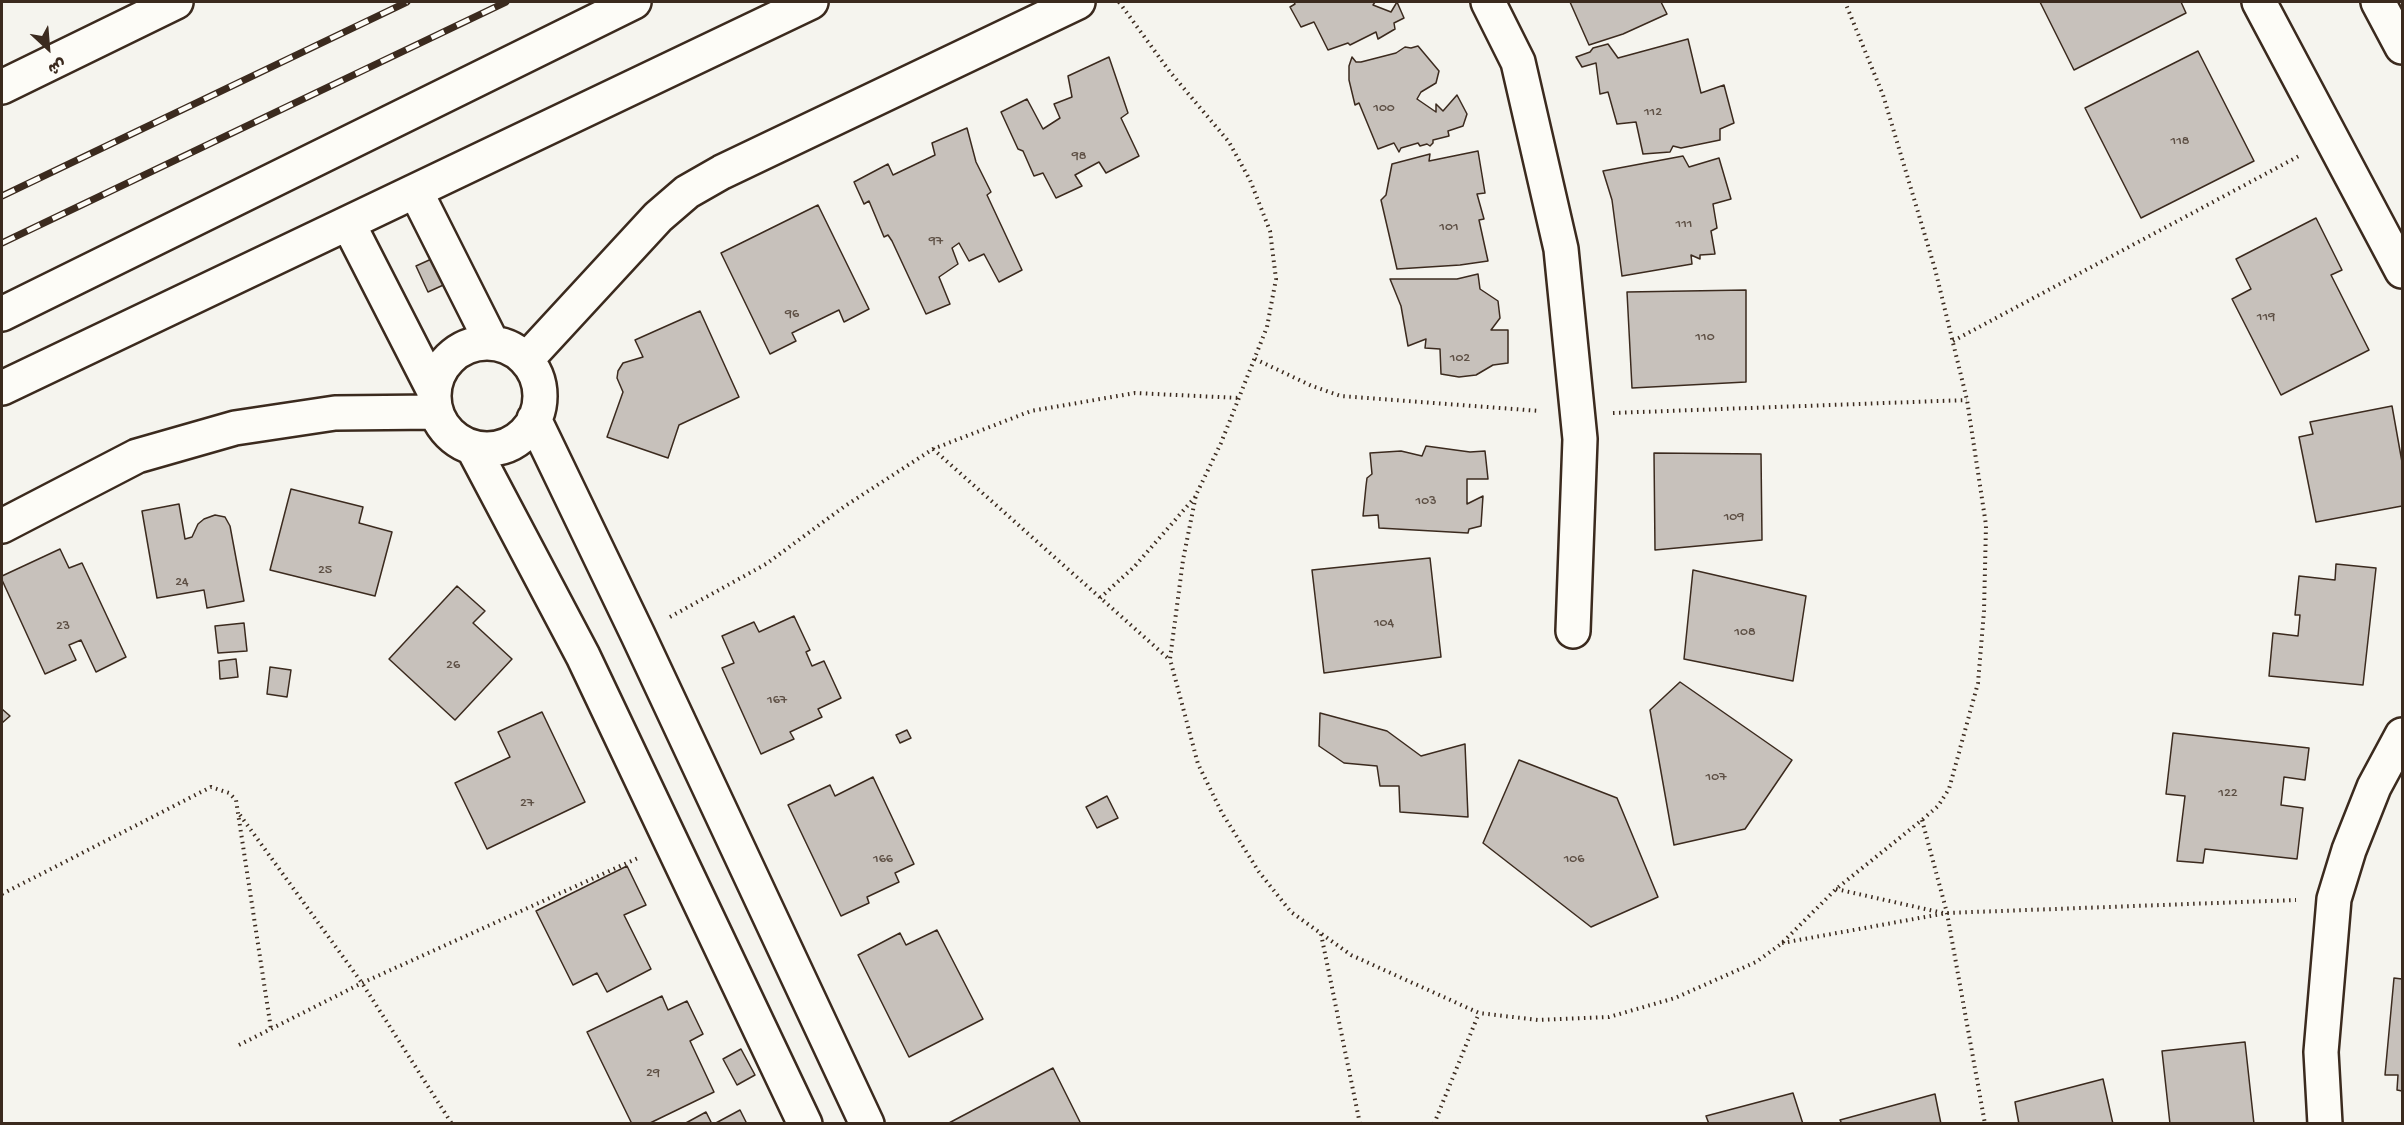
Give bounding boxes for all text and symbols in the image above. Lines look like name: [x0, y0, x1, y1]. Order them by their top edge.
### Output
north arrow: [18, 18, 78, 78]
text: ش: [44, 52, 68, 77]
house number: 100: [1373, 101, 1395, 117]
house number: 112: [1644, 105, 1662, 121]
house number: 118: [2171, 134, 2189, 150]
house number: 98: [1072, 149, 1086, 165]
house number: 111: [1676, 217, 1692, 233]
house number: 101: [1439, 220, 1459, 236]
house number: 97: [929, 234, 943, 250]
house number: 96: [785, 307, 799, 323]
house number: 119: [2257, 310, 2275, 326]
house number: 110: [1695, 330, 1715, 346]
house number: 102: [1450, 351, 1470, 367]
house number: 103: [1416, 494, 1436, 510]
house number: 109: [1724, 510, 1744, 526]
house number: 25: [318, 563, 332, 579]
house number: 24: [175, 575, 189, 591]
house number: 104: [1374, 616, 1394, 632]
house number: 23: [56, 619, 70, 635]
house number: 108: [1734, 625, 1756, 641]
house number: 26: [446, 658, 460, 674]
house number: 167: [767, 693, 787, 709]
house number: 107: [1706, 770, 1726, 786]
house number: 122: [2218, 786, 2238, 802]
house number: 27: [520, 796, 534, 812]
house number: 166: [873, 852, 893, 868]
house number: 106: [1564, 852, 1584, 868]
house number: 29: [646, 1066, 660, 1082]

